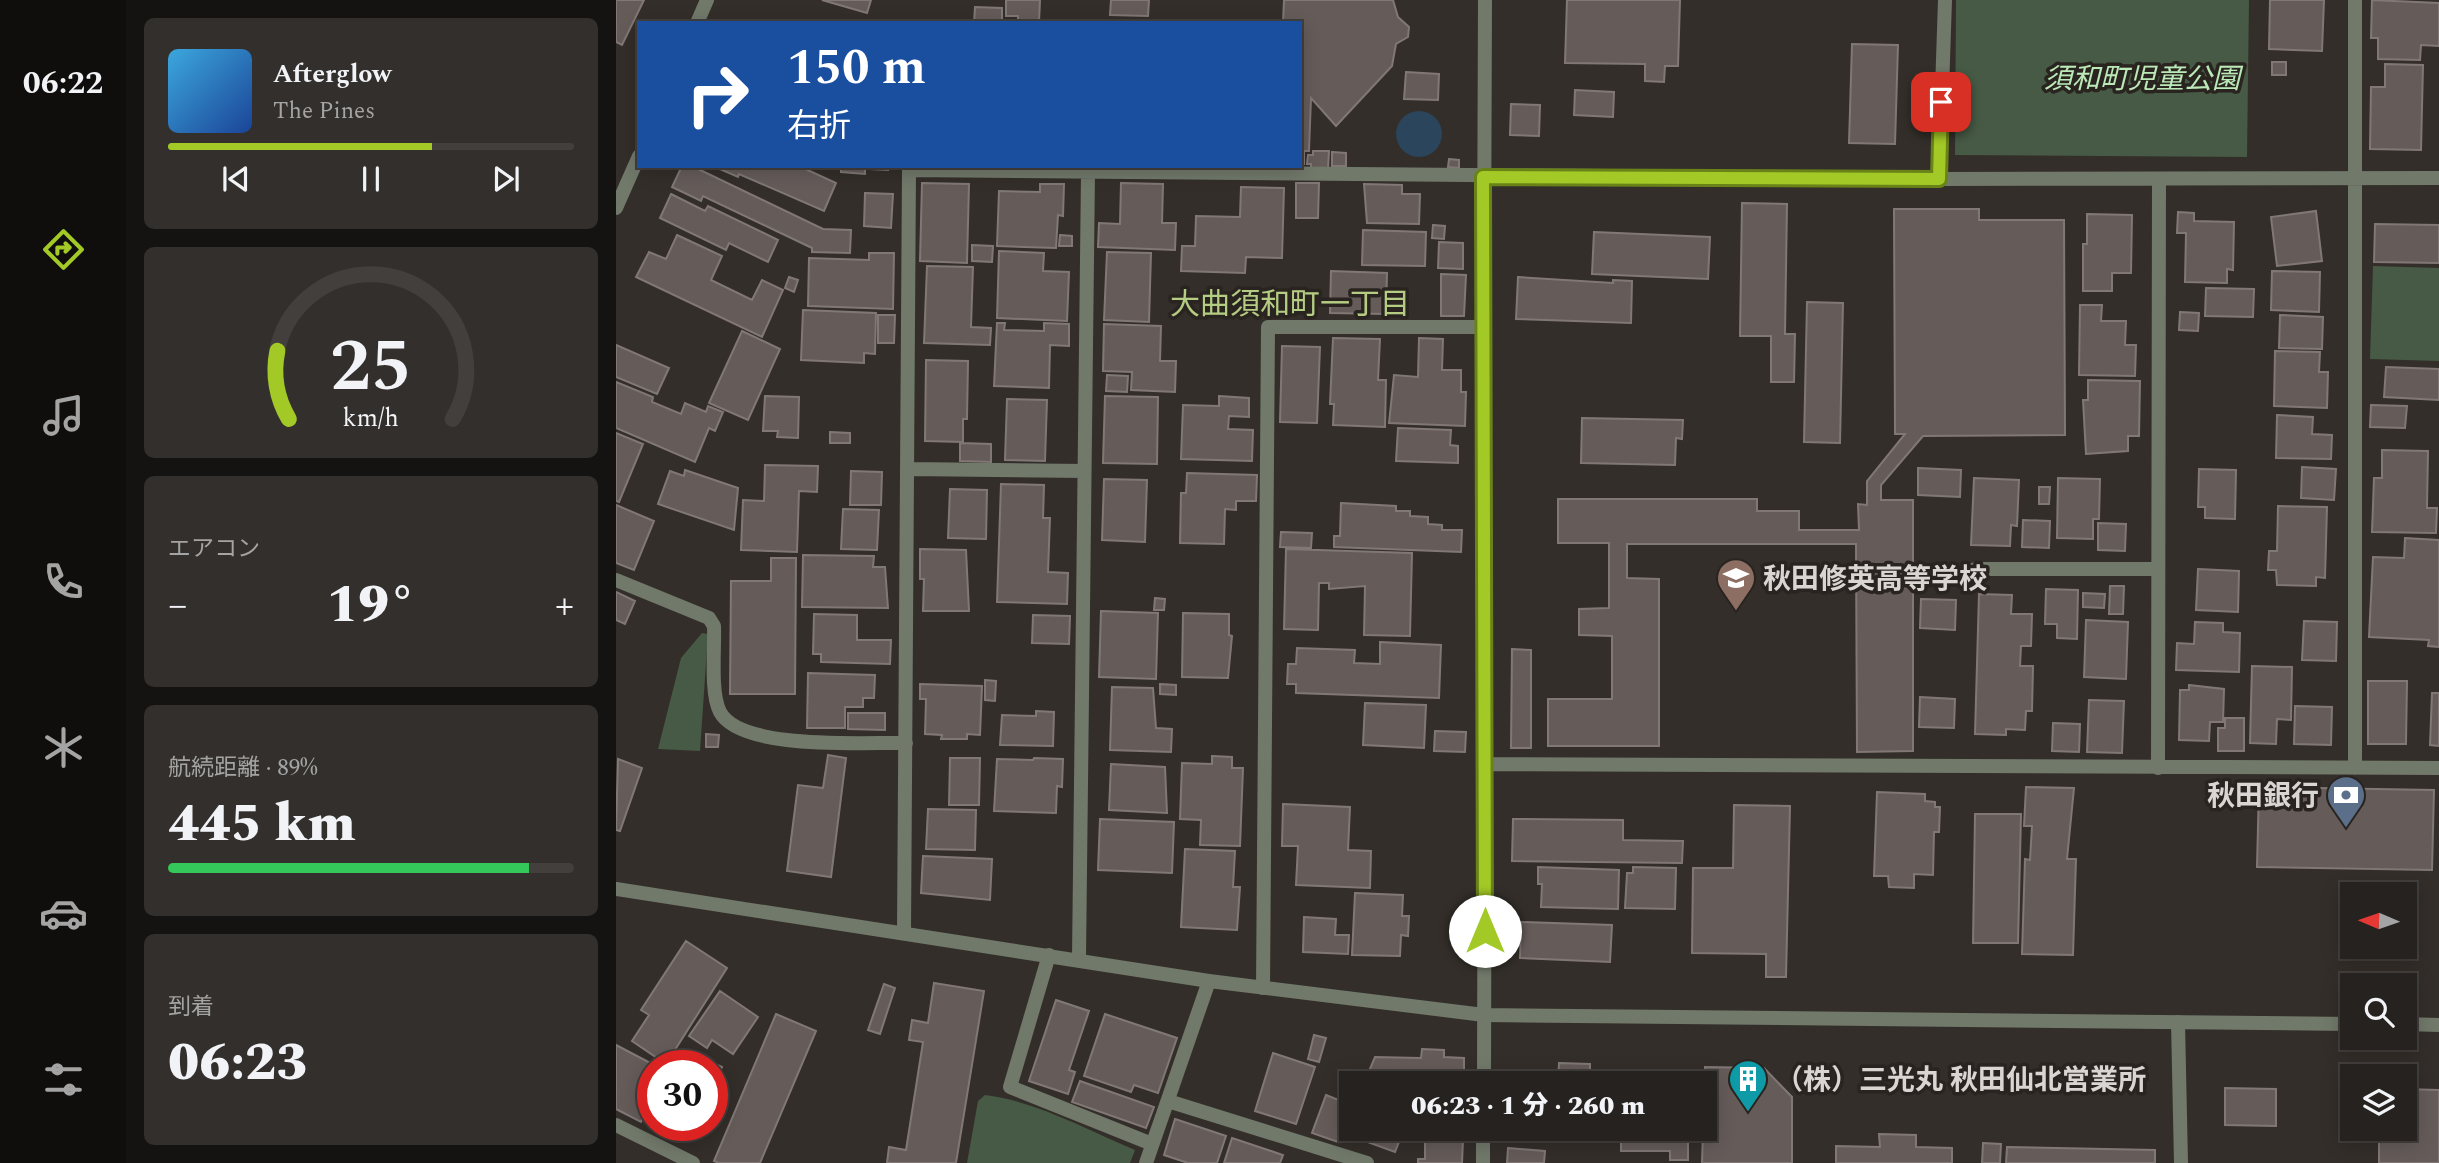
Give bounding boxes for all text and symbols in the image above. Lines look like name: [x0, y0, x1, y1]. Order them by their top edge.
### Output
text: 150 m: [787, 31, 926, 106]
icon: right: [672, 49, 763, 140]
text: Afterglow: [273, 54, 392, 94]
park label: 須和町児童公園: [2044, 58, 2244, 101]
text: 06:22: [23, 59, 103, 108]
pin: [1911, 72, 1971, 132]
icon: arrive: [1922, 83, 1960, 121]
text: The Pines: [273, 94, 375, 129]
text: 右折: [787, 102, 851, 151]
icon: previous: [217, 160, 255, 198]
icon: pause: [352, 160, 390, 198]
icon: next: [487, 160, 525, 198]
icon: directions: [39, 225, 88, 274]
district label: 大曲須和町一丁目: [1170, 282, 1410, 328]
text: 25: [330, 312, 412, 423]
icon: music: [39, 391, 88, 440]
text: km/h: [343, 399, 399, 437]
text: エアコン: [168, 532, 260, 567]
icon: phone: [39, 557, 88, 606]
school or university icon: 秋田修英高等学校: [1715, 557, 1757, 612]
place label: 秋田修英高等学校: [1763, 558, 1987, 601]
text: 19°: [327, 566, 415, 645]
text: −: [168, 577, 187, 635]
text: +: [555, 577, 574, 635]
icon: climate: [39, 723, 88, 772]
text: 航続距離 · 89%: [168, 751, 318, 786]
bank icon: 秋田銀行: [2325, 774, 2367, 829]
place label: 秋田銀行: [2207, 775, 2319, 818]
text: 445 km: [168, 785, 356, 864]
north arrow: [2340, 882, 2417, 959]
map controls: [2340, 882, 2417, 1141]
icon: car: [39, 889, 88, 938]
position arrow: [1448, 894, 1522, 968]
button: search: [2340, 973, 2417, 1050]
text: 到着: [168, 990, 214, 1025]
text: 06:23: [168, 1024, 307, 1103]
speed limit sign: 30: [637, 1050, 728, 1141]
icon: filters: [39, 1055, 88, 1104]
building icon: （株）三光丸 秋田仙北営業所: [1727, 1058, 1769, 1113]
place label: （株）三光丸 秋田仙北営業所: [1775, 1059, 2146, 1102]
button: layers: [2340, 1064, 2417, 1141]
text: 06:23 · 1 分 · 260 m: [1411, 1086, 1645, 1126]

